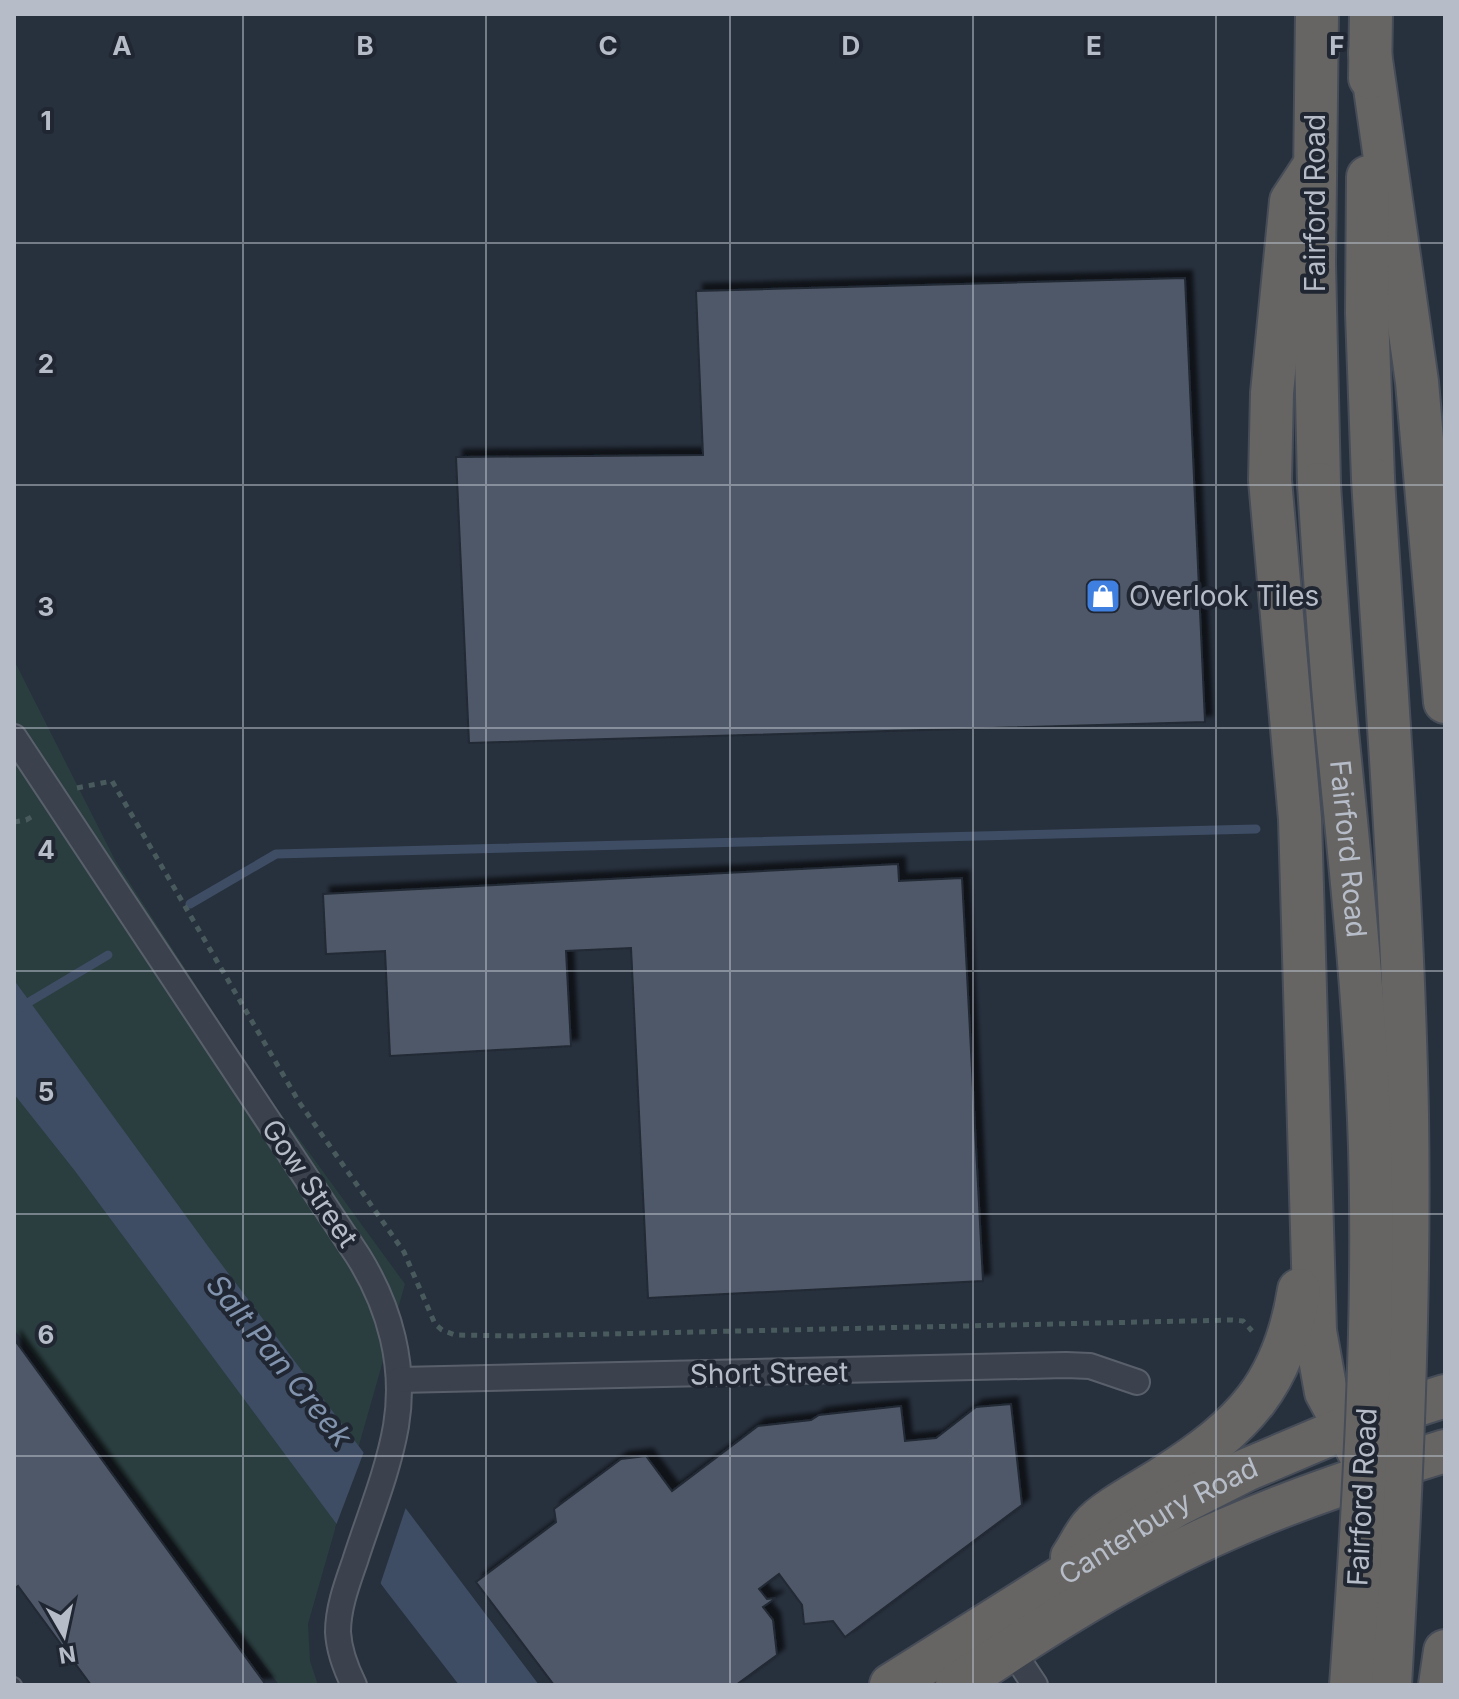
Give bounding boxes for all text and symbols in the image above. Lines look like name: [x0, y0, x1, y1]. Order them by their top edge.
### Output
text: A: [112, 30, 132, 61]
text: B: [356, 30, 374, 61]
text: C: [598, 30, 618, 61]
text: D: [842, 30, 860, 61]
text: E: [1086, 30, 1102, 61]
text: F: [1329, 30, 1345, 61]
text: 1: [40, 105, 52, 136]
street label: Fairford Road: [1298, 114, 1332, 292]
text: 2: [38, 348, 54, 379]
shop icon: Overlook Tiles: [1084, 577, 1122, 615]
place label: Overlook Tiles: [1129, 579, 1319, 613]
text: 3: [38, 591, 54, 622]
street label: Fairford Road: [1323, 758, 1374, 939]
text: 4: [37, 834, 55, 865]
text: 5: [38, 1076, 54, 1107]
street label: Gow Street: [255, 1113, 365, 1253]
water label: Salt Pan Creek: [199, 1267, 360, 1454]
text: 6: [38, 1319, 54, 1350]
street label: Short Street: [690, 1355, 848, 1391]
street label: Fairford Road: [1340, 1407, 1384, 1587]
street label: Canterbury Road: [1052, 1450, 1263, 1592]
north arrow: [24, 1595, 104, 1675]
text: N: [57, 1641, 77, 1669]

